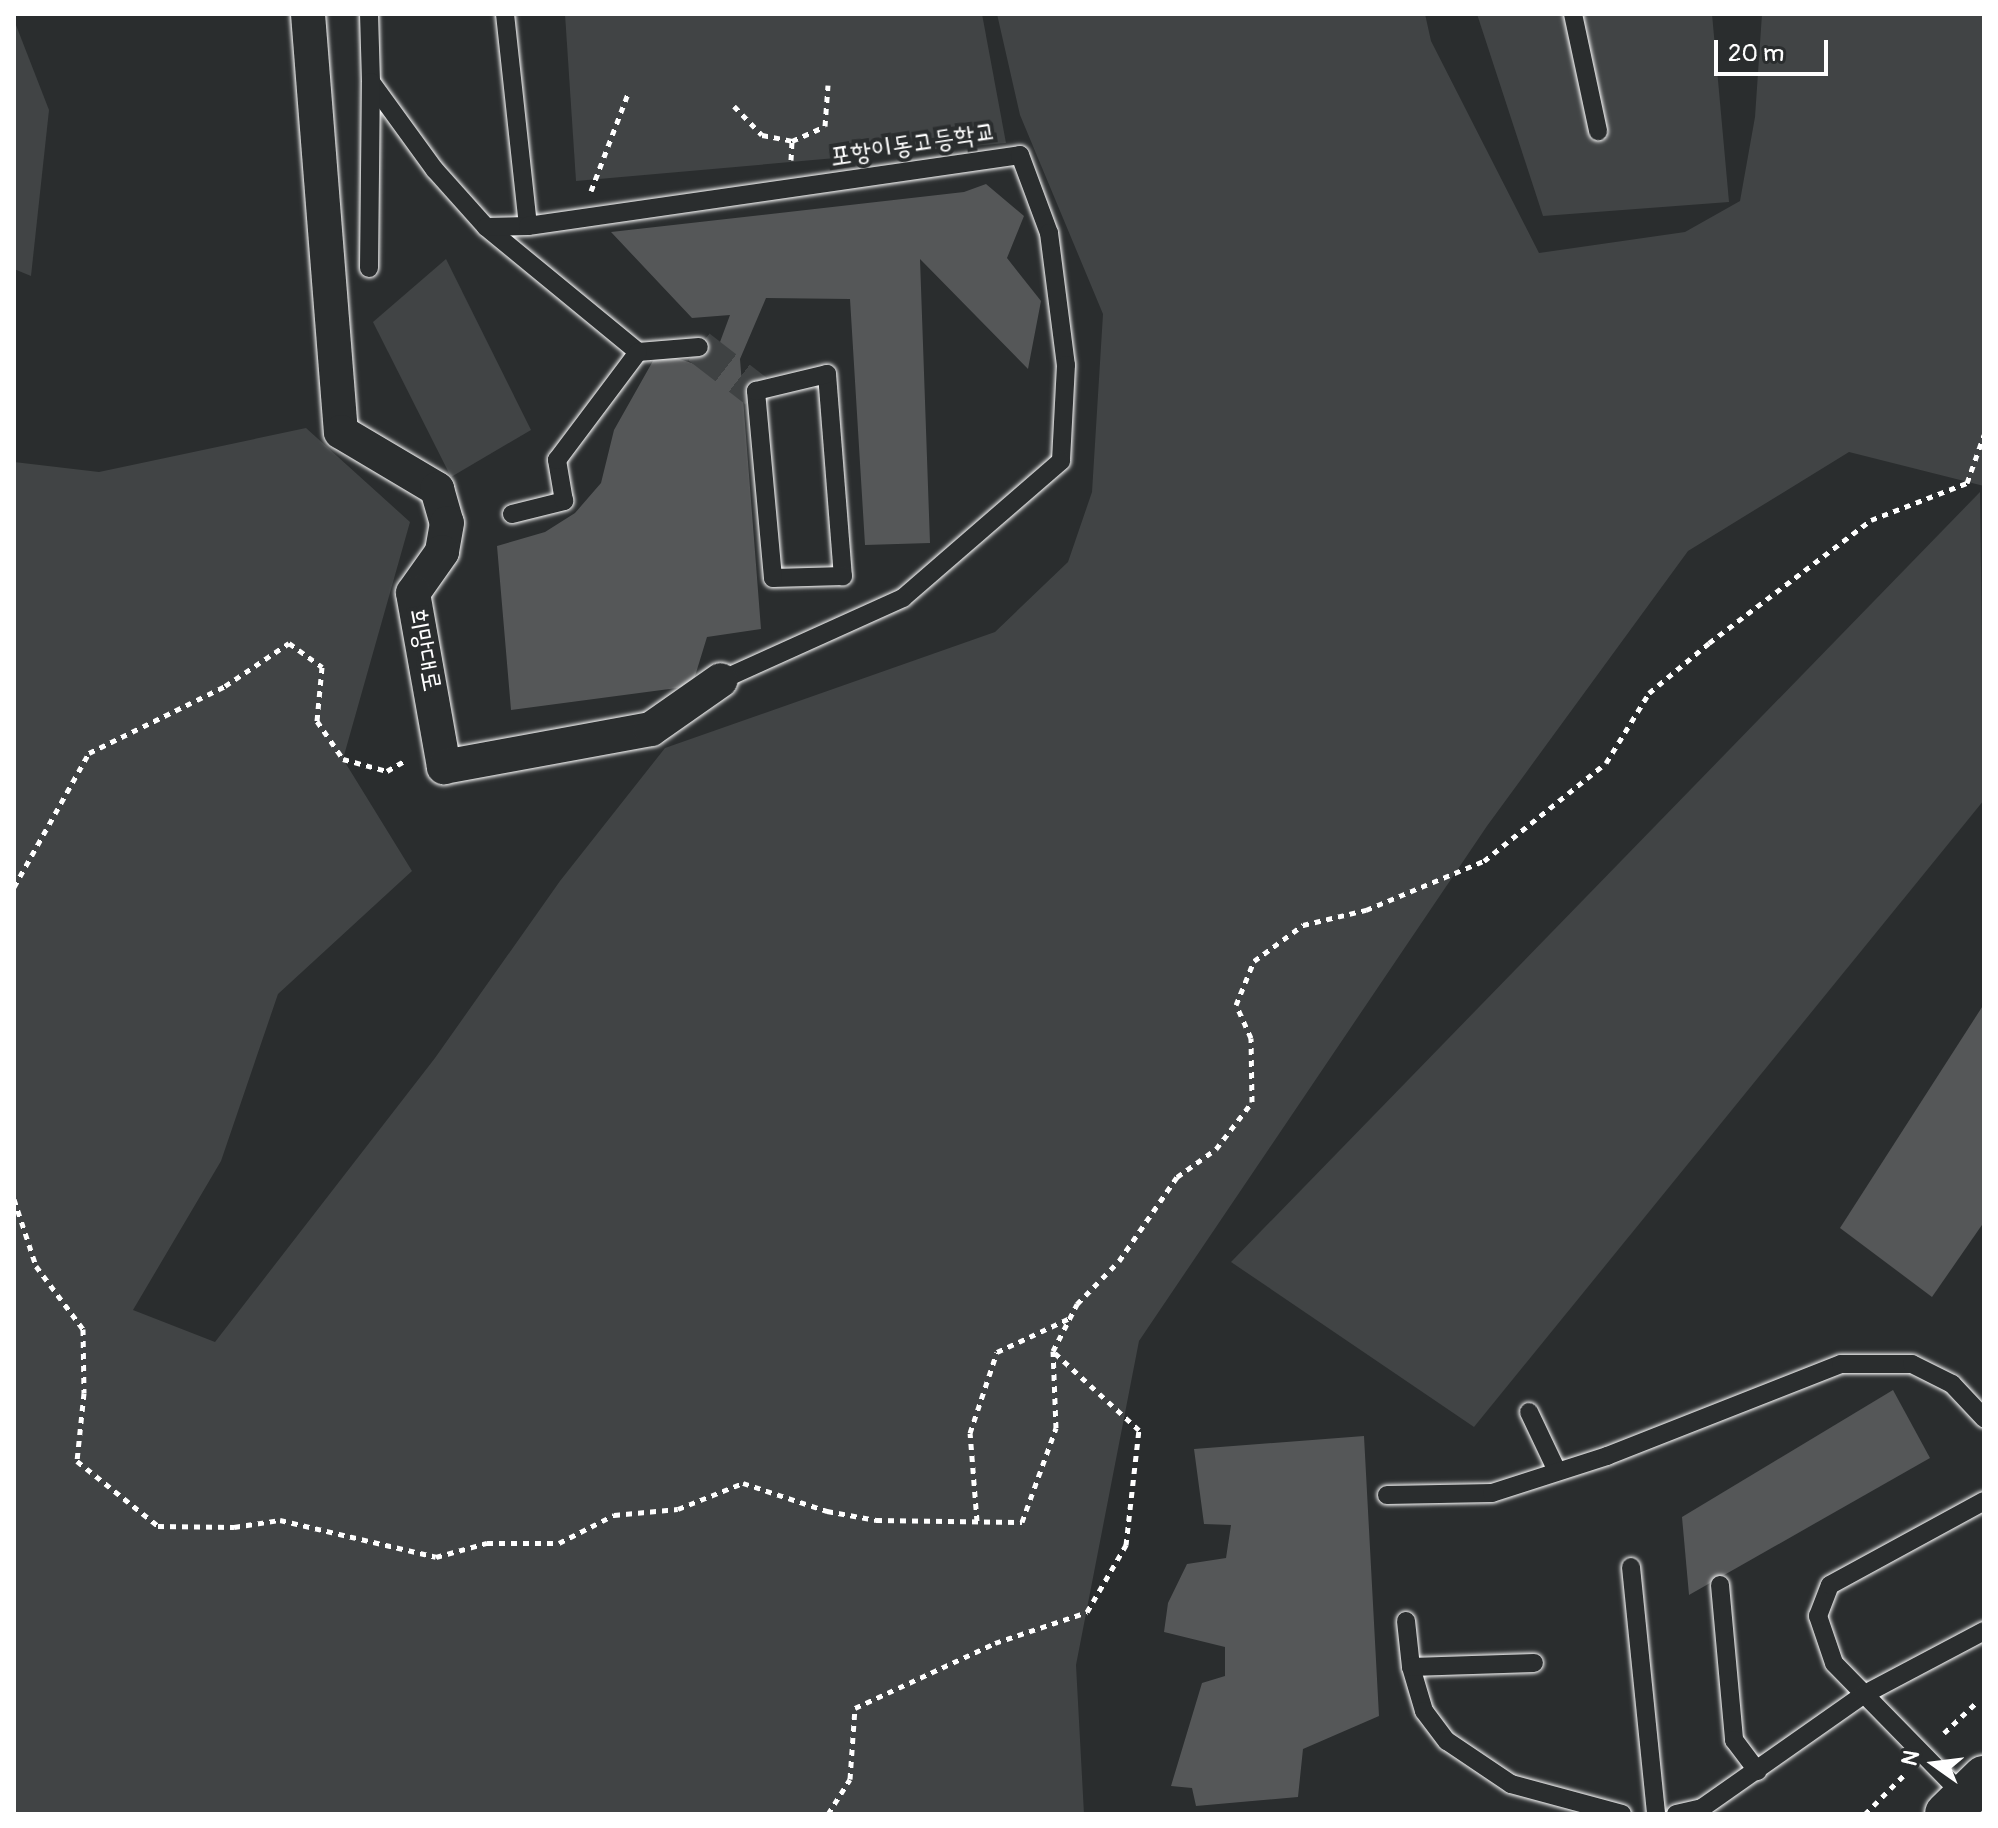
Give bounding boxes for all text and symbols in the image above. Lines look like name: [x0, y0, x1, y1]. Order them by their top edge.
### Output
scale bar: [1718, 24, 1832, 74]
text: 20 m: [1728, 39, 1784, 68]
street label: 포항이동고등학교: [828, 117, 998, 173]
street label: 희망대로: [401, 606, 447, 694]
north arrow: [1894, 1724, 1974, 1804]
text: N: [1895, 1748, 1926, 1769]

